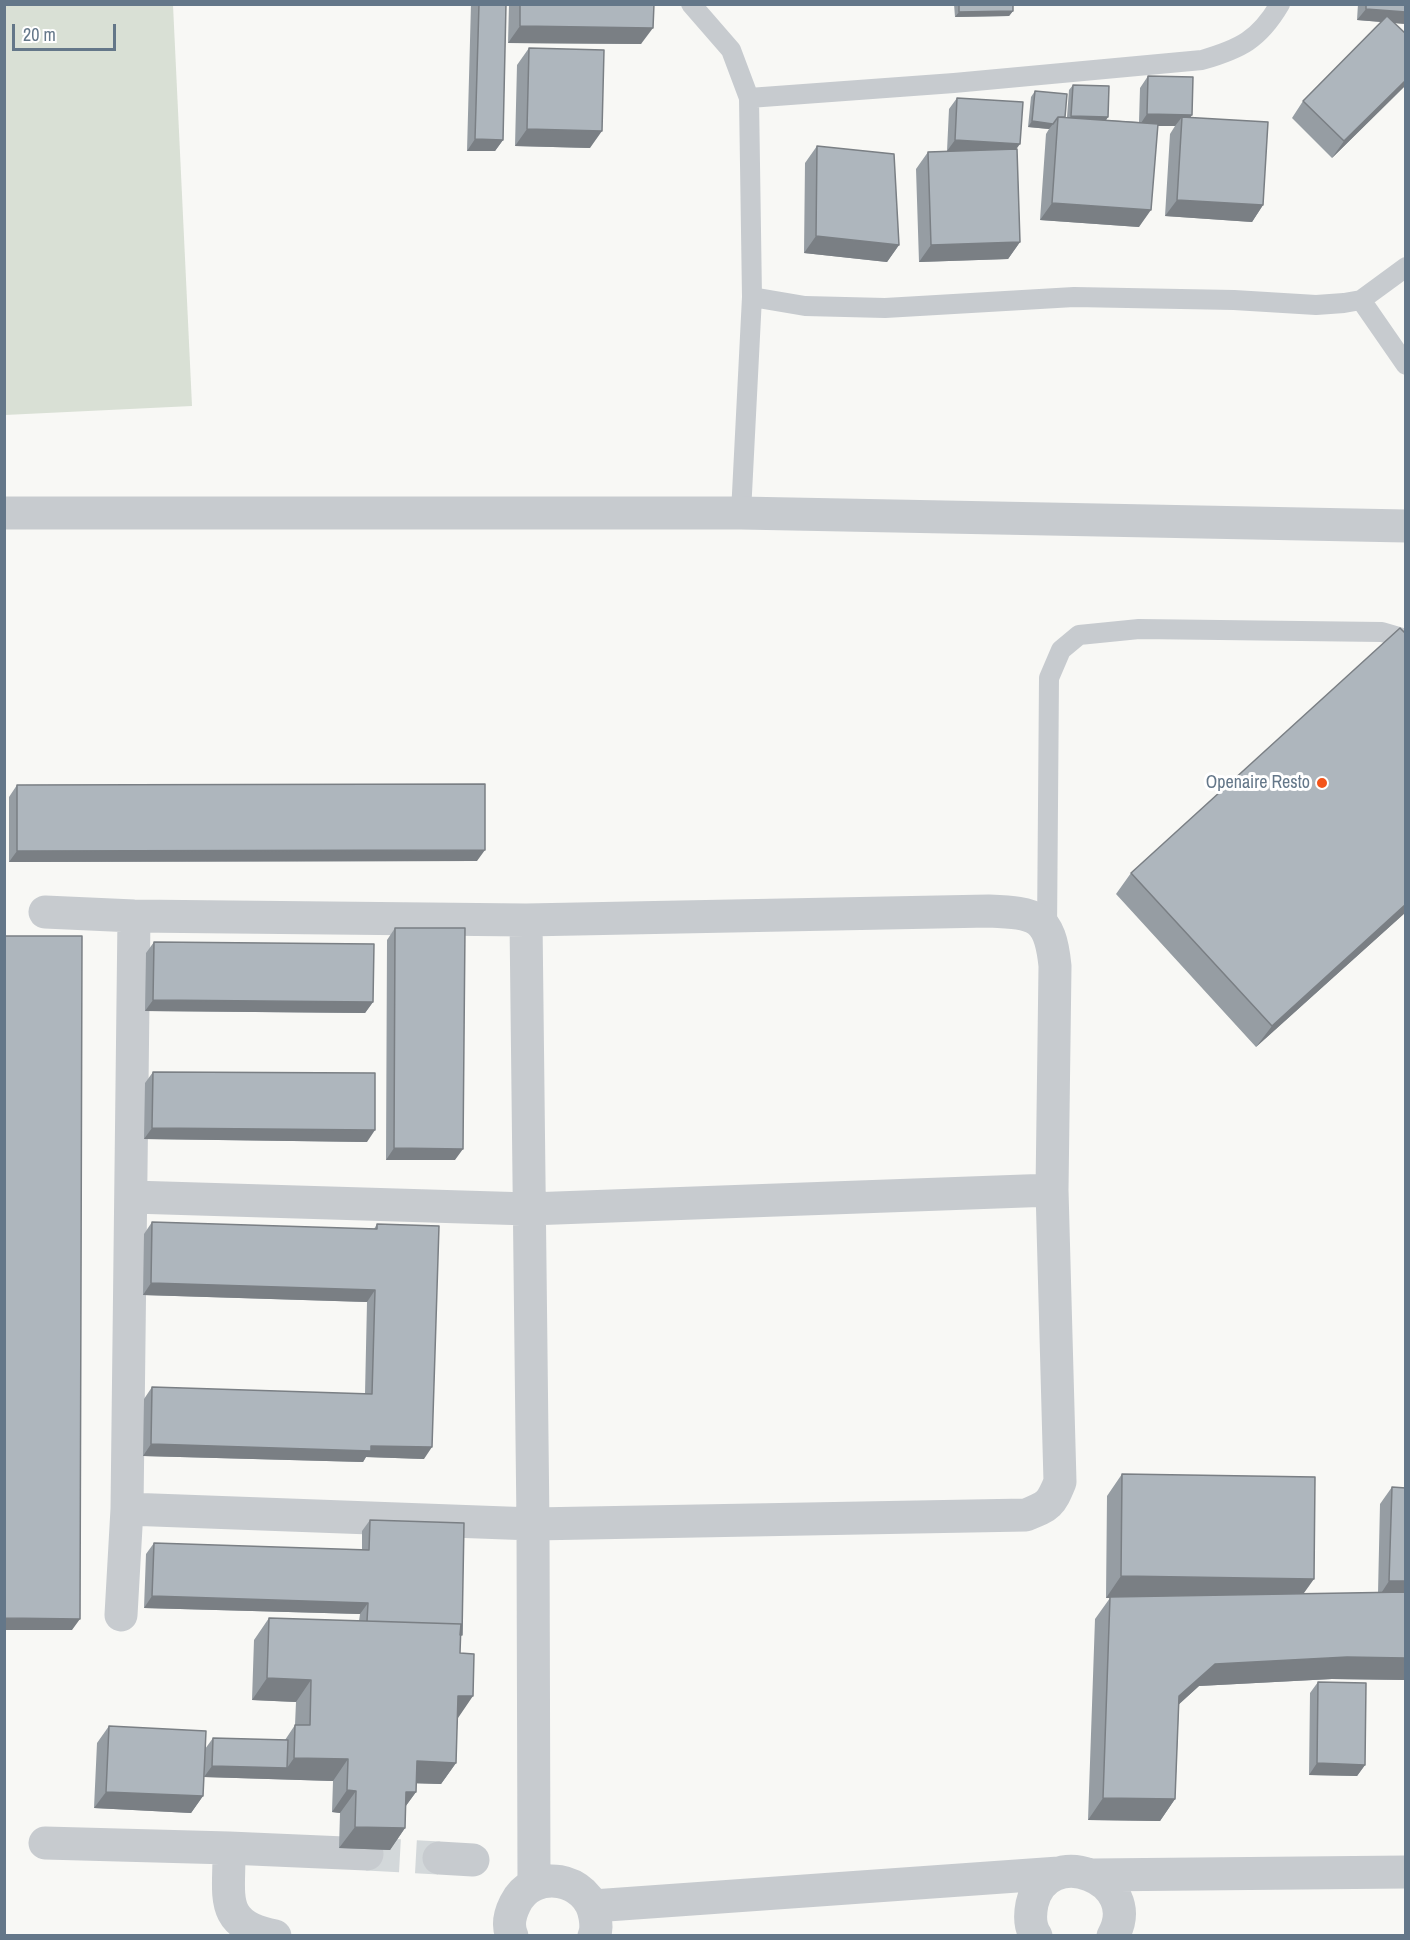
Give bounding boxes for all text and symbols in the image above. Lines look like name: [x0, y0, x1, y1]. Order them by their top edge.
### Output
scale bar: [15, 12, 118, 50]
text: 20 m: [23, 22, 56, 47]
place label: Openaire Resto: [1206, 772, 1310, 794]
marker: Openaire Resto: [1315, 776, 1329, 790]

